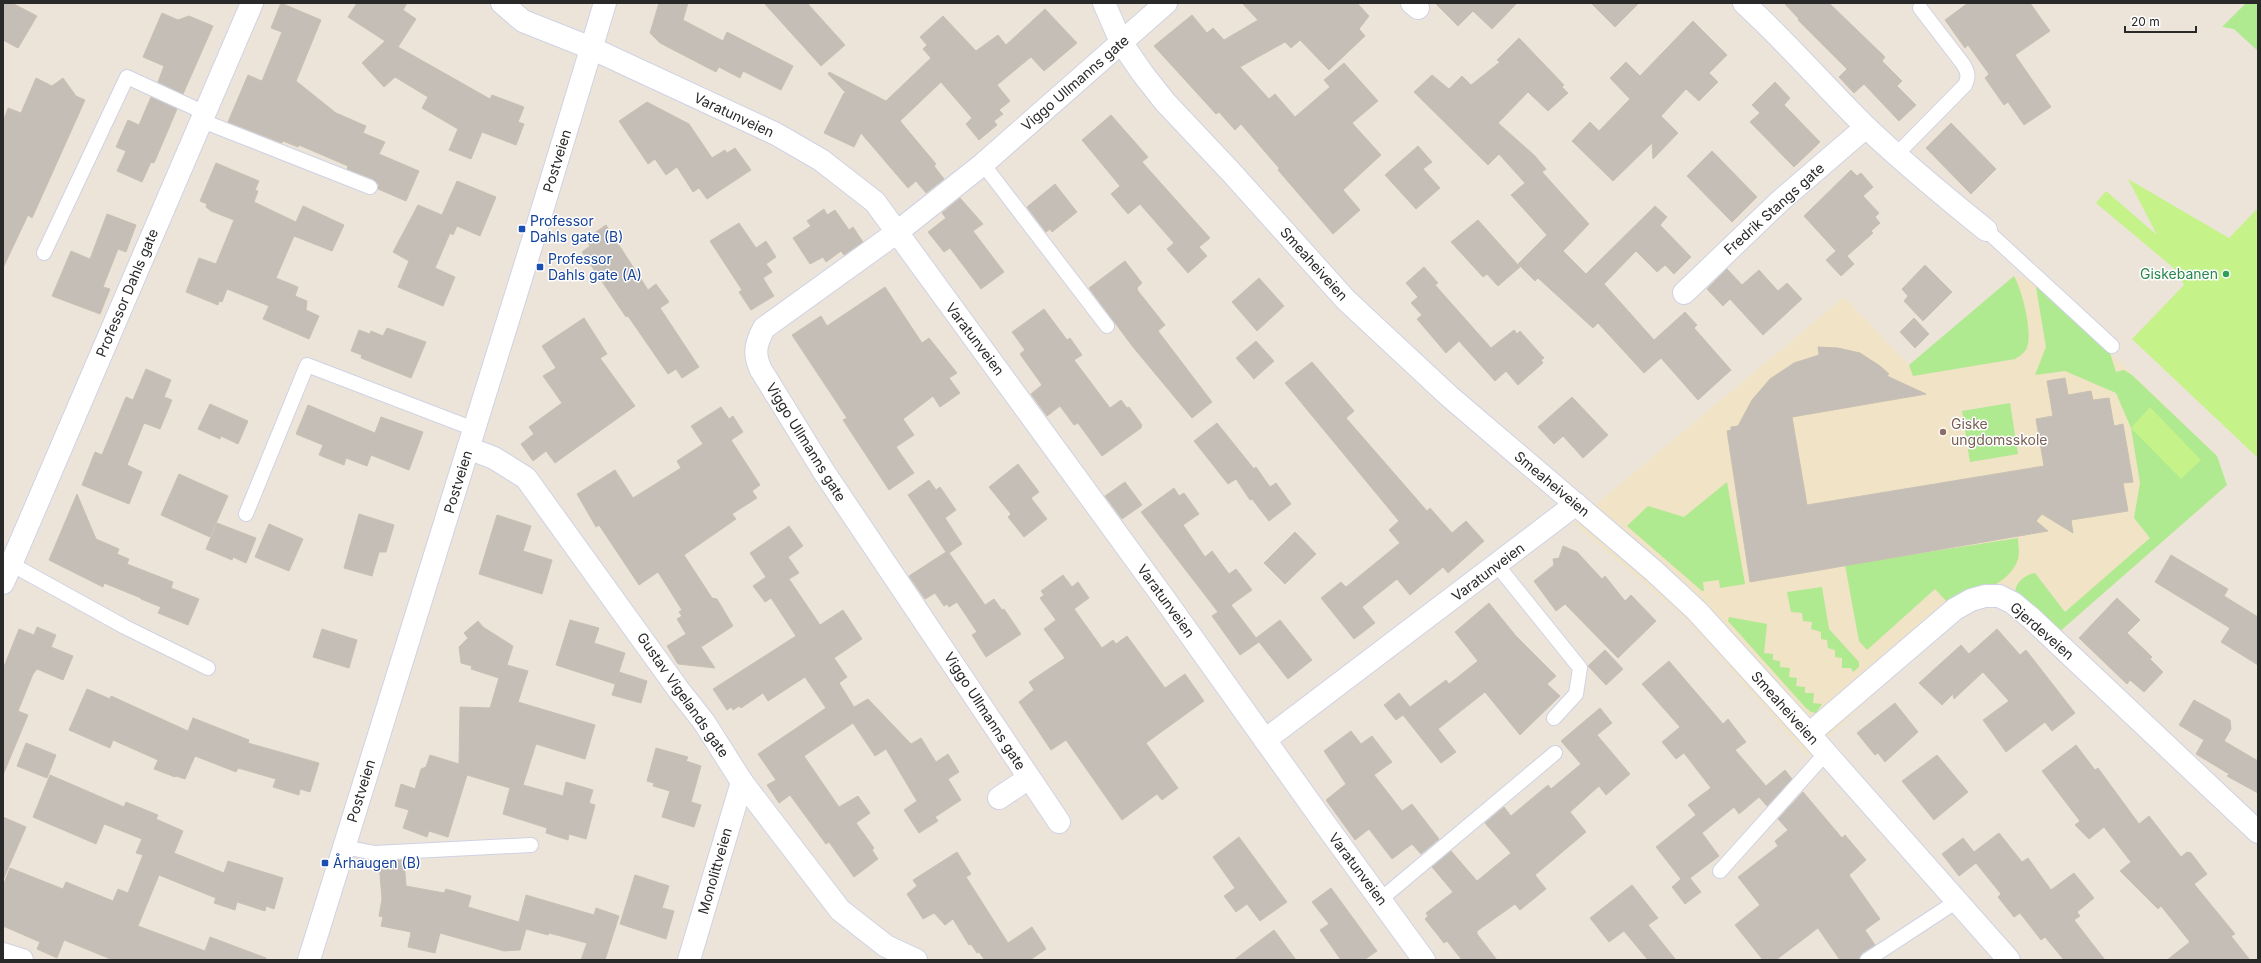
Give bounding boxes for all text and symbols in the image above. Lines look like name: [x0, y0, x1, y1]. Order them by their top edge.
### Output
scale bar: [2125, 8, 2196, 34]
text: 20 m: [2131, 14, 2160, 29]
street label: Viggo Ullmanns gate: [1017, 31, 1132, 134]
street label: Varatunveien: [691, 89, 777, 141]
street label: Postveien: [539, 127, 574, 194]
street label: Fredrik Stangs gate: [1720, 159, 1827, 258]
place label: Professor Dahls gate (B): [530, 212, 623, 245]
street label: Smeaheiveien: [1277, 223, 1352, 304]
marker: Professor Dahls gate (B): [517, 224, 527, 234]
street label: Professor Dahls gate: [92, 226, 161, 360]
place label: Professor Dahls gate (A): [548, 250, 642, 283]
marker: Professor Dahls gate (A): [535, 262, 545, 272]
place label: Giskebanen: [2140, 265, 2218, 282]
marker: Giskebanen: [2221, 269, 2231, 279]
street label: Varatunveien: [943, 299, 1008, 378]
street label: Viggo Ullmanns gate: [763, 379, 850, 504]
place label: Giske ungdomsskole: [1951, 415, 2047, 448]
marker: Giske ungdomsskole: [1938, 427, 1948, 437]
street label: Smeaheiveien: [1511, 447, 1593, 520]
street label: Postveien: [440, 448, 475, 515]
street label: Varatunveien: [1448, 539, 1527, 604]
street label: Varatunveien: [1134, 561, 1199, 641]
street label: Gjerdeveien: [2007, 598, 2078, 663]
street label: Gustav Vigelands gate: [634, 629, 733, 760]
street label: Viggo Ullmanns gate: [941, 649, 1030, 773]
street label: Smeaheiveien: [1748, 667, 1823, 748]
street label: Postveien: [343, 757, 378, 824]
street label: Monolittveien: [694, 826, 735, 916]
street label: Varatunveien: [1326, 829, 1391, 908]
place label: Århaugen (B): [333, 853, 421, 871]
marker: Århaugen (B): [320, 858, 330, 868]

